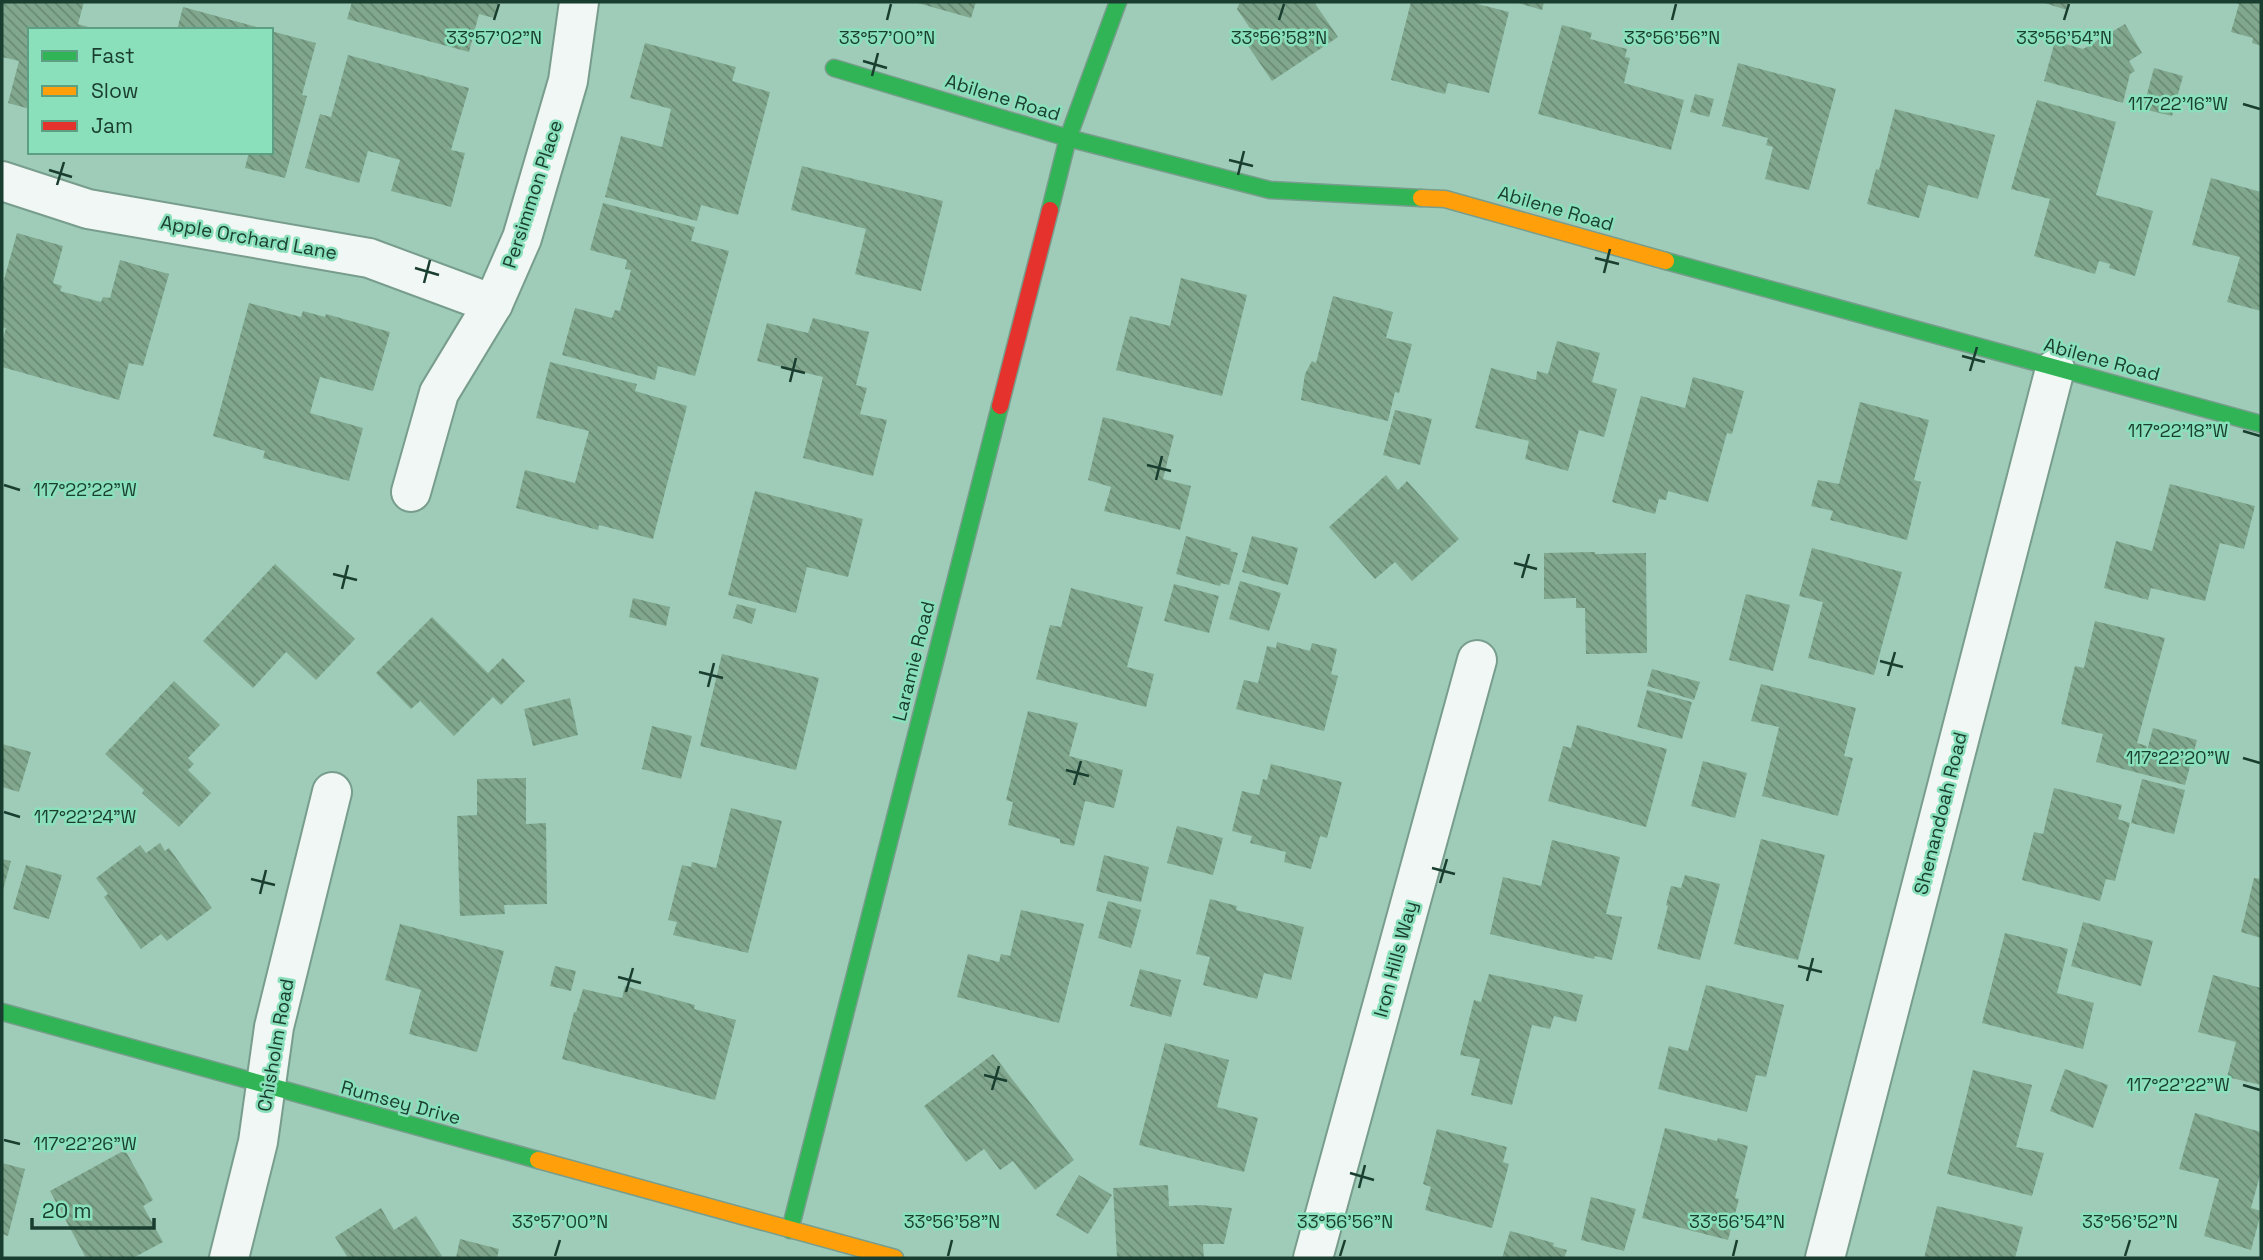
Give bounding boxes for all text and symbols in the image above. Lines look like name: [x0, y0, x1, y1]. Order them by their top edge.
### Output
text: 33°57'02"N: [446, 26, 542, 49]
text: 33°57'00"N: [839, 26, 935, 49]
text: 33°56'58"N: [1231, 26, 1327, 49]
text: 33°56'56"N: [1624, 26, 1720, 49]
text: 33°56'54"N: [2016, 26, 2112, 49]
legend: [28, 28, 273, 154]
text: Fast: [91, 42, 135, 69]
street label: Abilene Road: [942, 68, 1063, 127]
text: Slow: [91, 77, 139, 104]
text: 117°22'16"W: [2128, 92, 2228, 115]
text: Jam: [91, 112, 133, 139]
street label: Persimmon Place: [497, 117, 568, 271]
street label: Abilene Road: [1495, 180, 1617, 237]
street label: Apple Orchard Lane: [159, 210, 339, 265]
street label: Abilene Road: [2041, 332, 2163, 387]
text: 117°22'18"W: [2128, 419, 2228, 442]
text: 117°22'22"W: [33, 478, 137, 501]
street label: Laramie Road: [886, 599, 940, 724]
street label: Shenandoah Road: [1908, 729, 1973, 897]
text: 117°22'20"W: [2126, 746, 2230, 769]
text: 117°22'24"W: [34, 805, 137, 828]
street label: Iron Hills Way: [1368, 898, 1423, 1020]
street label: Chisholm Road: [252, 977, 299, 1113]
text: 117°22'22"W: [2126, 1073, 2230, 1096]
street label: Rumsey Drive: [338, 1074, 464, 1131]
text: 117°22'26"W: [33, 1132, 137, 1155]
scale bar: [32, 1186, 154, 1230]
text: 20 m: [42, 1197, 92, 1224]
text: 33°57'00"N: [512, 1210, 608, 1233]
text: 33°56'58"N: [904, 1210, 1000, 1233]
text: 33°56'56"N: [1297, 1210, 1393, 1233]
text: 33°56'54"N: [1689, 1210, 1785, 1233]
text: 33°56'52"N: [2082, 1210, 2178, 1233]

